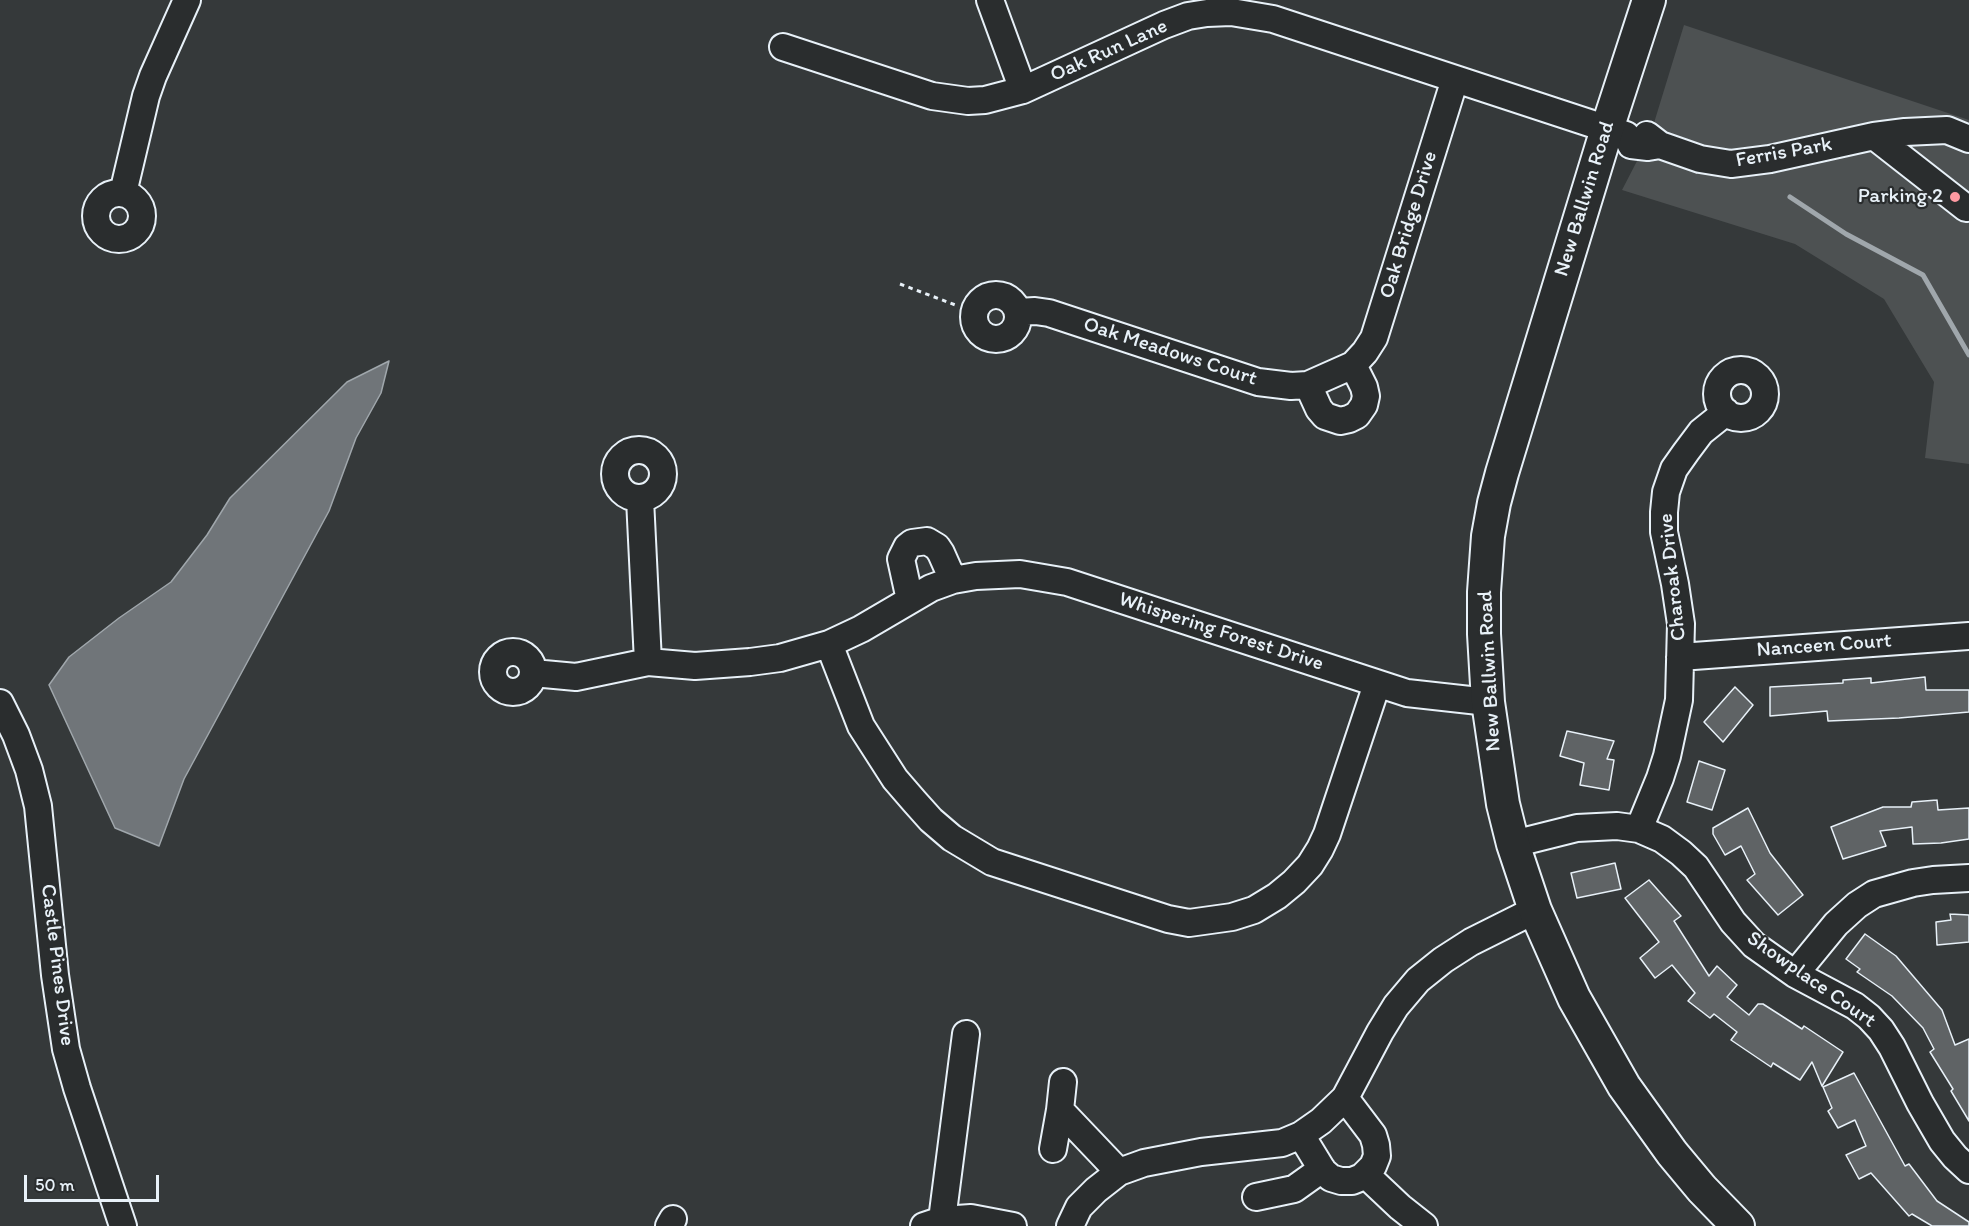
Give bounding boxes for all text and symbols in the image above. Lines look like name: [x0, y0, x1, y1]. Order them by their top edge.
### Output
street label: Oak Run Lane: [1046, 14, 1172, 88]
street label: New Ballwin Road: [1549, 118, 1621, 280]
street label: Ferris Park: [1734, 132, 1834, 174]
street label: Oak Bridge Drive: [1375, 148, 1443, 302]
place label: Parking 2: [1858, 184, 1943, 210]
marker: Parking 2: [1948, 190, 1962, 204]
street label: Oak Meadows Court: [1080, 312, 1260, 392]
street label: Charoak Drive: [1654, 512, 1692, 642]
street label: Whispering Forest Drive: [1115, 587, 1327, 677]
street label: New Ballwin Road: [1473, 590, 1507, 752]
street label: Nanceen Court: [1756, 629, 1892, 663]
street label: Castle Pines Drive: [35, 883, 79, 1047]
street label: Showplace Court: [1742, 926, 1880, 1034]
scale bar: [27, 1163, 162, 1201]
text: 50 m: [35, 1174, 75, 1196]

